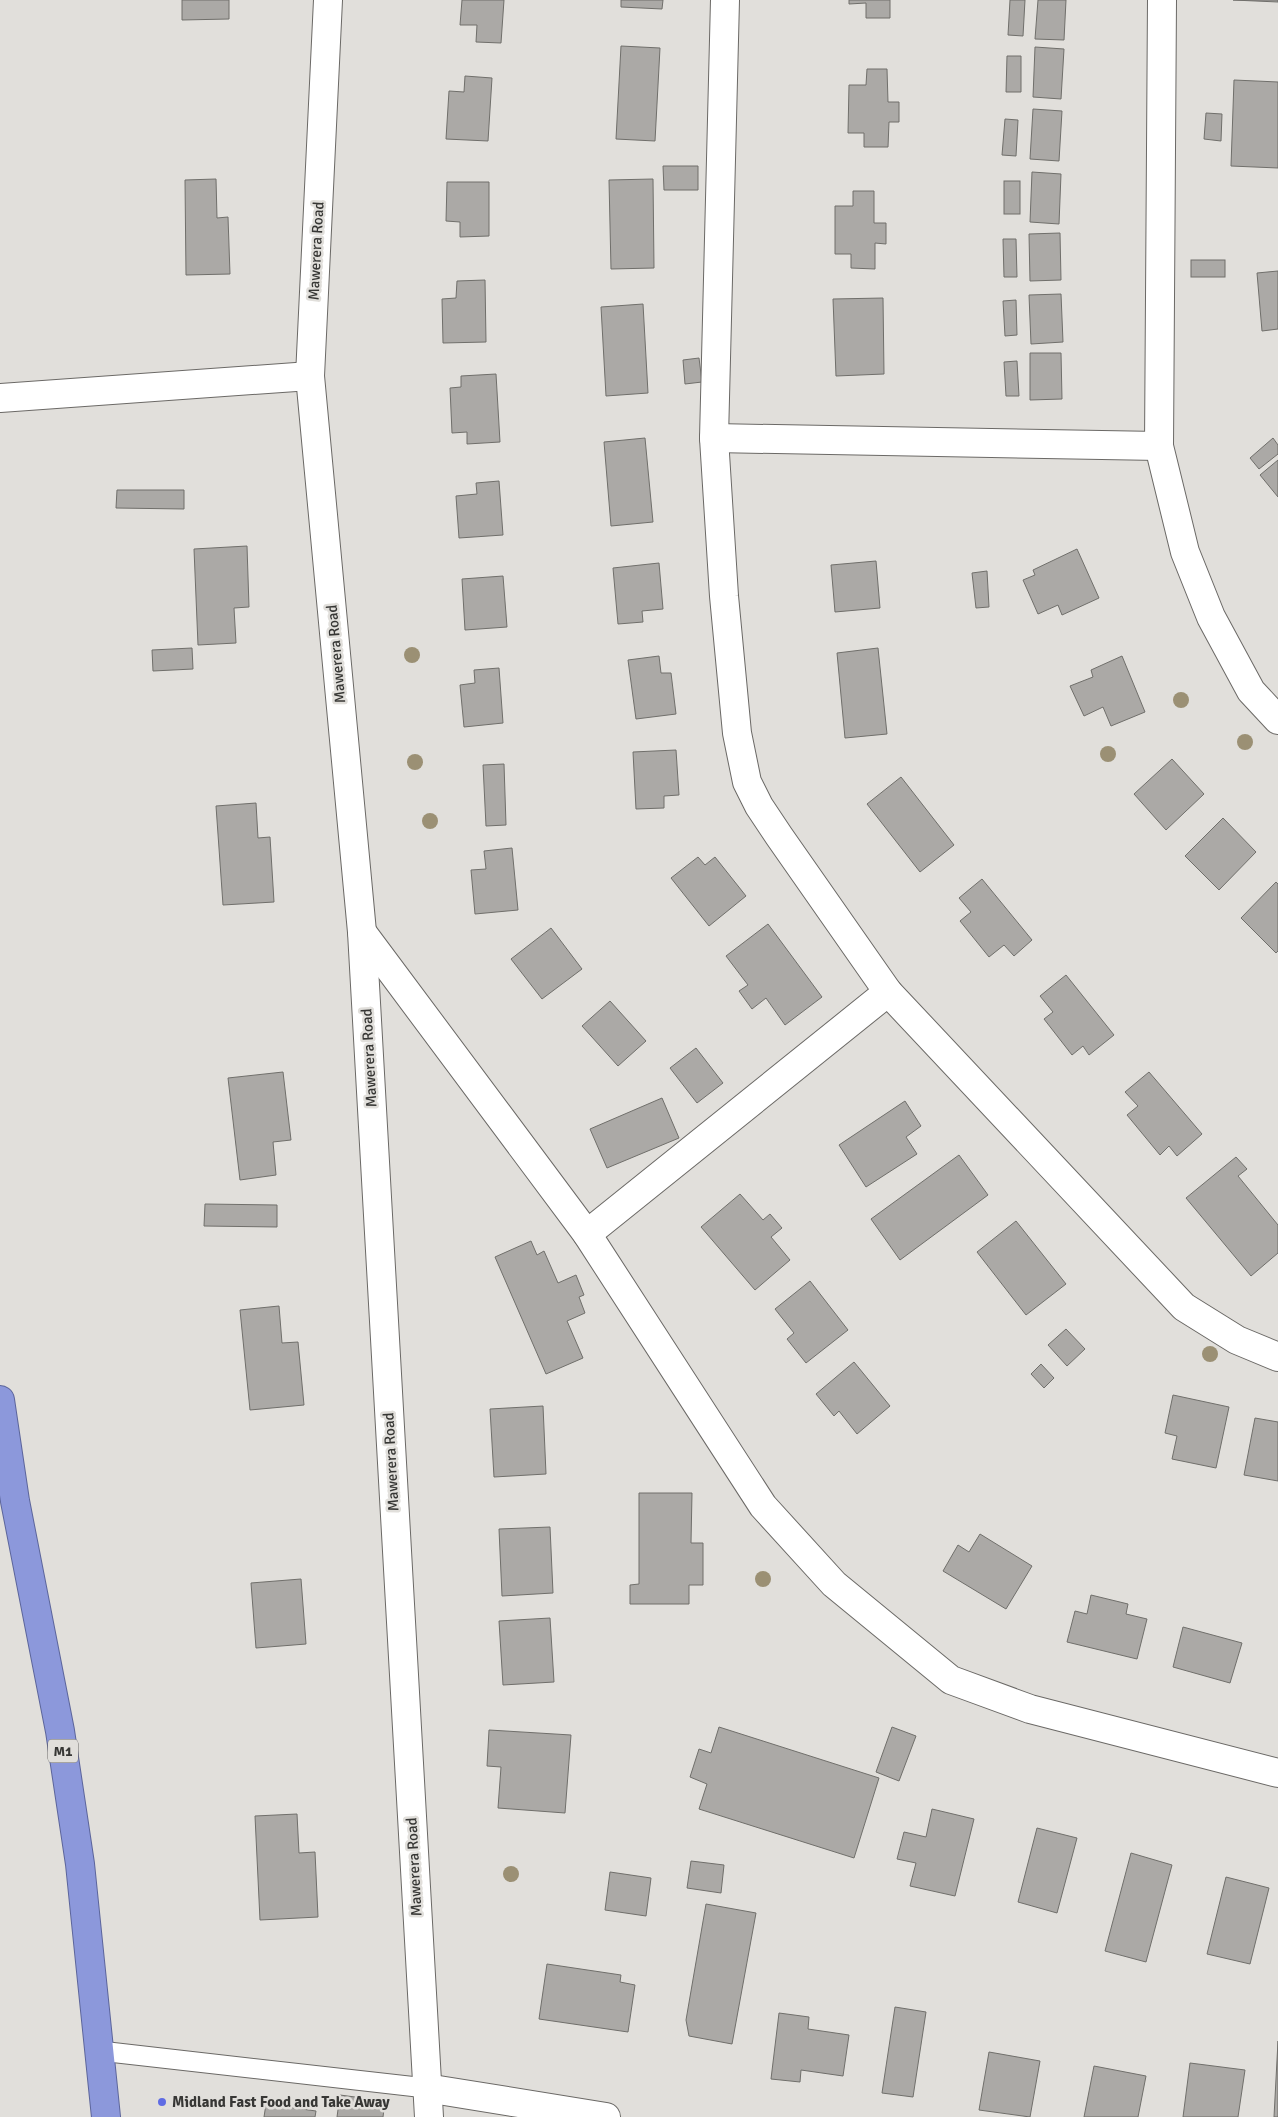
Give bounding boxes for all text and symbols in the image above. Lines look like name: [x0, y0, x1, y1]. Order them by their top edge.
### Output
street label: Mawerera Road: [304, 201, 328, 301]
street label: Mawerera Road: [323, 604, 349, 704]
street label: Mawerera Road: [357, 1008, 381, 1108]
street label: Mawerera Road: [379, 1412, 403, 1512]
road number: M1: [48, 1740, 78, 1762]
street label: Mawerera Road: [402, 1817, 426, 1917]
place label: Midland Fast Food and Take Away: [172, 2093, 390, 2111]
marker: Midland Fast Food and Take Away: [156, 2096, 168, 2108]

